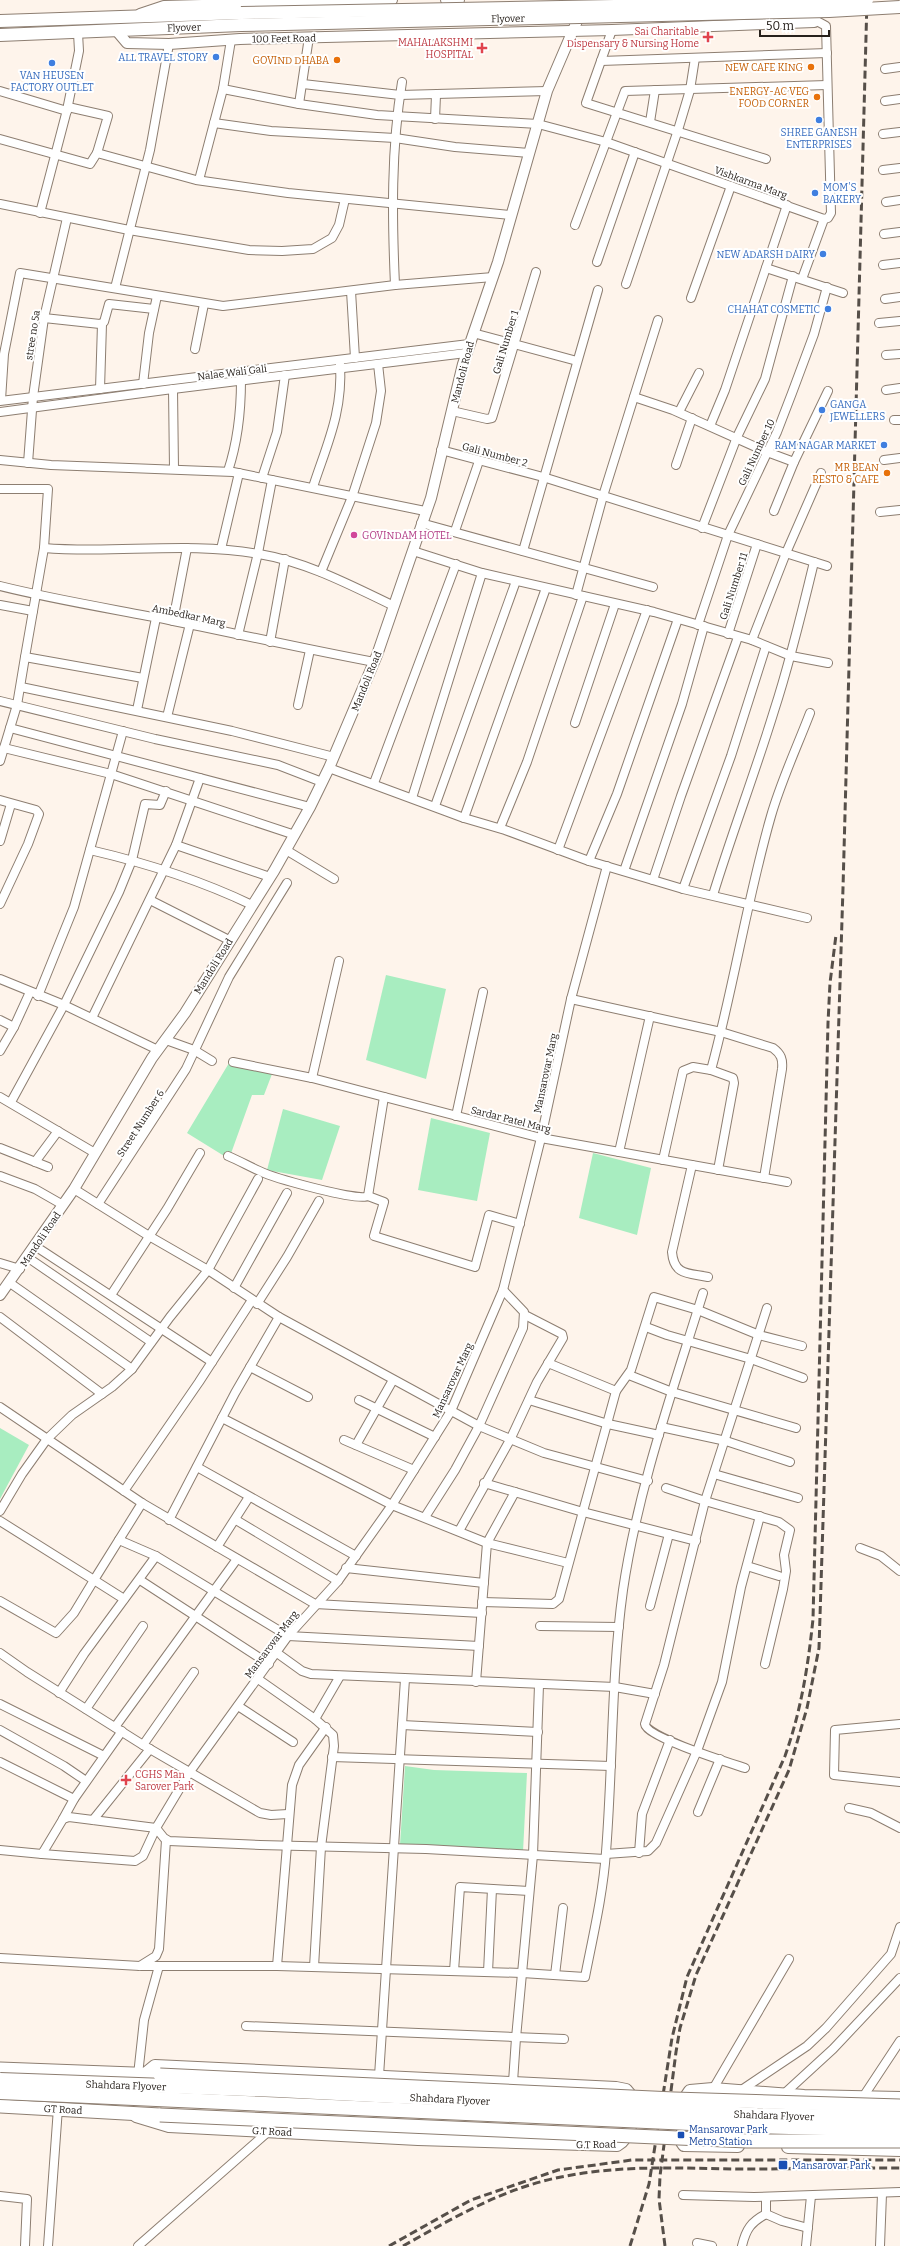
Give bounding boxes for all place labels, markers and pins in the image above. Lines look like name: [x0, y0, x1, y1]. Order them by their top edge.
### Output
place label: Sai Charitable Dispensary & Nursing Home: [567, 26, 699, 50]
marker: Sai Charitable Dispensary & Nursing Home: [702, 31, 714, 43]
place label: MAHALAKSHMI HOSPITAL: [398, 37, 473, 61]
marker: MAHALAKSHMI HOSPITAL: [476, 42, 488, 54]
place label: ALL TRAVEL STORY: [118, 52, 209, 64]
marker: ALL TRAVEL STORY: [211, 52, 221, 62]
place label: GOVIND DHABA: [253, 55, 330, 67]
marker: GOVIND DHABA: [332, 55, 342, 65]
marker: VAN HEUSEN FACTORY OUTLET: [47, 58, 57, 68]
place label: NEW CAFE KING: [725, 62, 804, 74]
marker: NEW CAFE KING: [806, 62, 816, 72]
place label: VAN HEUSEN FACTORY OUTLET: [10, 70, 94, 94]
place label: ENERGY-AC VEG FOOD CORNER: [729, 86, 810, 110]
marker: ENERGY-AC VEG FOOD CORNER: [812, 92, 822, 102]
marker: SHREE GANESH ENTERPRISES: [814, 115, 824, 125]
place label: SHREE GANESH ENTERPRISES: [781, 127, 857, 151]
place label: MOM'S BAKERY: [823, 182, 862, 206]
marker: MOM'S BAKERY: [810, 188, 820, 198]
place label: NEW ADARSH DAIRY: [716, 249, 816, 261]
marker: NEW ADARSH DAIRY: [818, 249, 828, 259]
place label: CHAHAT COSMETIC: [728, 304, 820, 316]
marker: CHAHAT COSMETIC: [823, 304, 833, 314]
place label: GANGA JEWELLERS: [829, 399, 885, 423]
marker: GANGA JEWELLERS: [817, 405, 827, 415]
place label: RAM NAGAR MARKET: [774, 440, 876, 452]
marker: RAM NAGAR MARKET: [879, 440, 889, 450]
place label: MR BEAN RESTO & CAFE: [812, 462, 879, 486]
marker: MR BEAN RESTO & CAFE: [882, 468, 892, 478]
marker: GOVINDAM HOTEL: [349, 530, 359, 540]
place label: GOVINDAM HOTEL: [362, 530, 452, 542]
place label: CGHS Man Sarover Park: [135, 1769, 194, 1793]
marker: CGHS Man Sarover Park: [120, 1774, 132, 1786]
place label: Mansarovar Park Metro Station: [689, 2124, 768, 2148]
marker: Mansarovar Park Metro Station: [676, 2130, 686, 2140]
marker: Mansarovar Park: [777, 2159, 789, 2171]
place label: Mansarovar Park: [792, 2160, 871, 2172]

